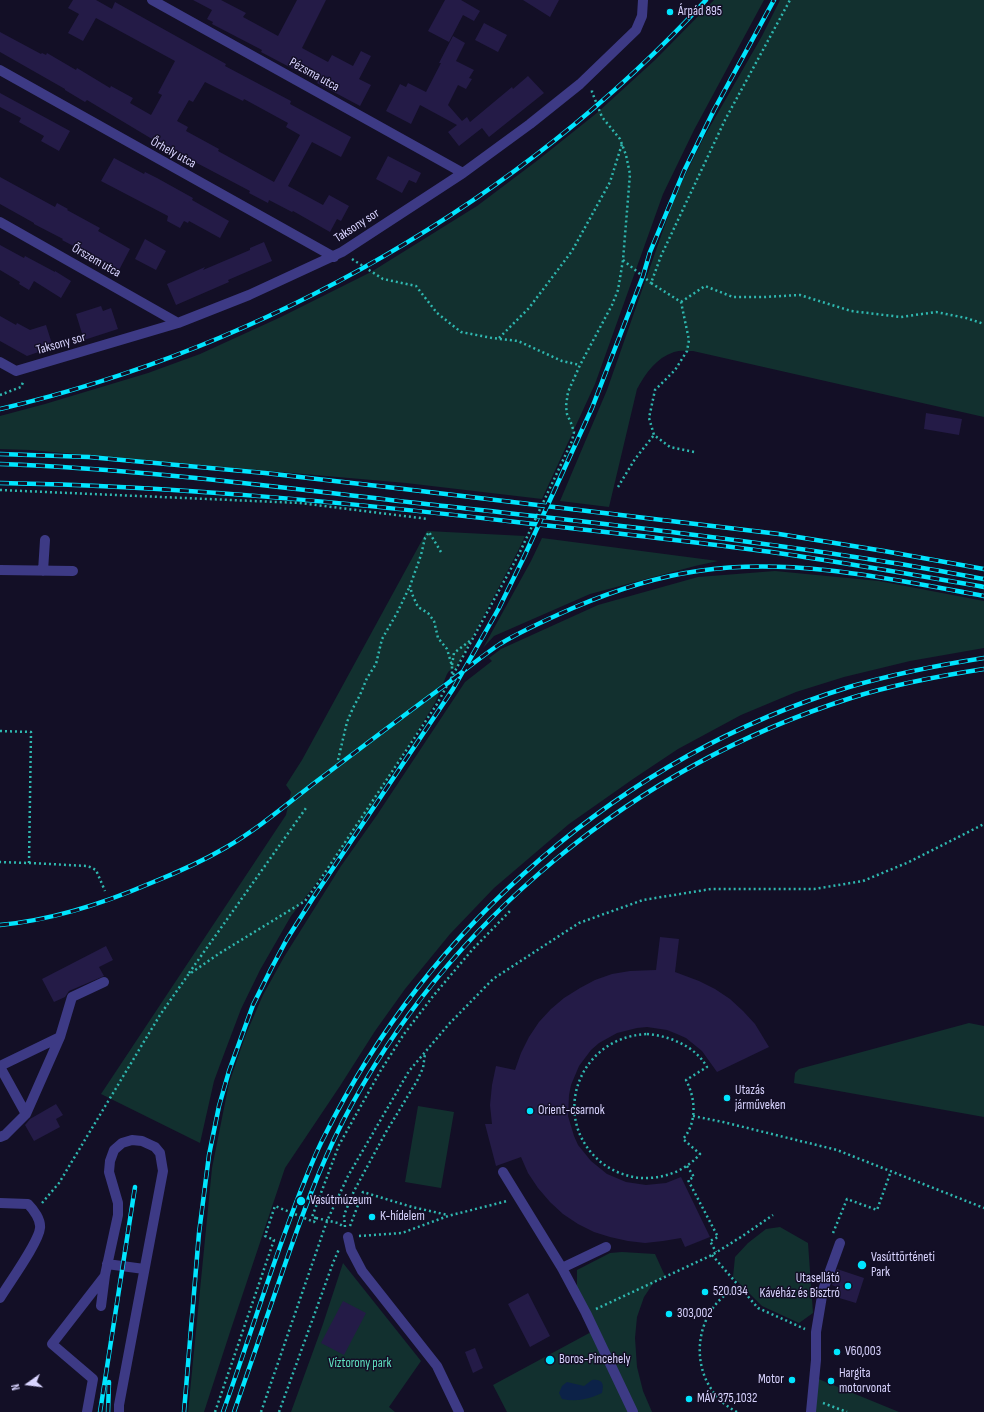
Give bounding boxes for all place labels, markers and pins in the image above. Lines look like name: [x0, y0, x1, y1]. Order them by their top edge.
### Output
place label: Árpád 895: [678, 4, 722, 20]
marker: Árpád 895: [665, 7, 675, 17]
place label: Utazás járműveken: [735, 1083, 786, 1114]
marker: Utazás járműveken: [722, 1093, 732, 1103]
place label: Orient-csarnok: [538, 1103, 605, 1119]
marker: Orient-csarnok: [525, 1106, 535, 1116]
place label: Vasútmúzeum: [310, 1193, 372, 1209]
marker: Vasútmúzeum: [295, 1195, 307, 1207]
place label: K-hídelem: [380, 1209, 425, 1225]
marker: K-hídelem: [367, 1212, 377, 1222]
place label: Vasúttörténeti Park: [871, 1250, 935, 1281]
marker: Vasúttörténeti Park: [856, 1259, 868, 1271]
place label: Utasellátó Kávéház és Bisztró: [760, 1271, 840, 1302]
marker: Utasellátó Kávéház és Bisztró: [843, 1281, 853, 1291]
place label: 520.034: [713, 1284, 748, 1300]
marker: 520.034: [700, 1287, 710, 1297]
place label: 303,002: [677, 1306, 713, 1322]
marker: 303,002: [664, 1309, 674, 1319]
place label: V60,003: [845, 1344, 881, 1360]
marker: V60,003: [832, 1347, 842, 1357]
place label: Boros-Pincehely: [559, 1352, 631, 1368]
marker: Boros-Pincehely: [544, 1354, 556, 1366]
place label: Hargita motorvonat: [839, 1366, 891, 1397]
place label: Motor: [758, 1372, 784, 1388]
marker: Motor: [787, 1375, 797, 1385]
marker: Hargita motorvonat: [826, 1376, 836, 1386]
place label: MÁV 375,1032: [697, 1391, 757, 1407]
marker: MÁV 375,1032: [684, 1394, 694, 1404]

